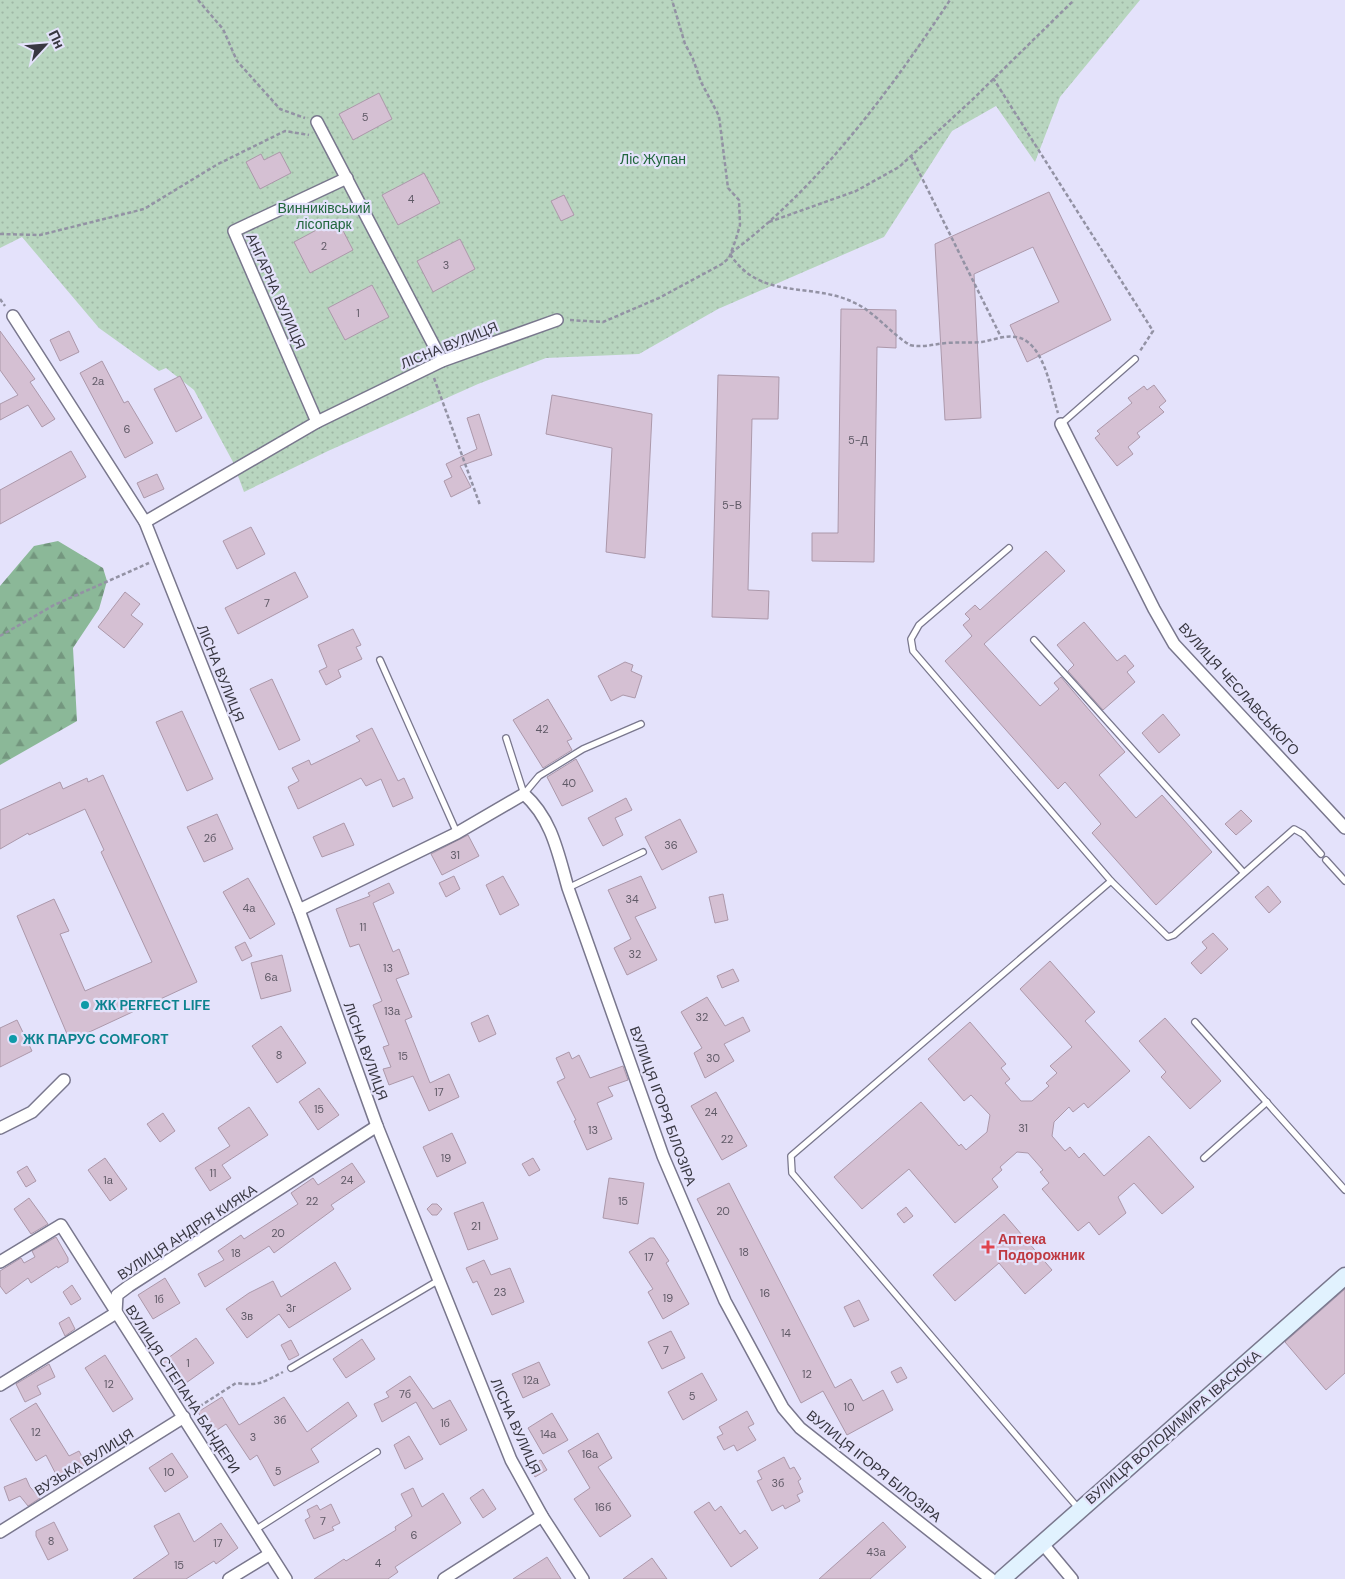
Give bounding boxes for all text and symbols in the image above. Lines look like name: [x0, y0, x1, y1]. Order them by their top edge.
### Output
north arrow: [20, 20, 70, 70]
text: Пн: [45, 27, 69, 52]
house number: 5: [362, 110, 369, 124]
park label: Ліс Жупан: [620, 150, 686, 168]
house number: 4: [408, 192, 415, 206]
park label: Винниківський лісопарк: [277, 199, 371, 233]
street label: АНГАРНА ВУЛИЦЯ: [242, 230, 310, 352]
house number: 2: [321, 239, 327, 253]
house number: 3: [443, 258, 449, 272]
house number: 1: [356, 306, 360, 320]
street label: ЛІСНА ВУЛИЦЯ: [398, 317, 500, 373]
house number: 2а: [92, 374, 105, 388]
house number: 6: [124, 422, 131, 436]
house number: 5-Д: [848, 433, 869, 447]
house number: 5-В: [722, 498, 742, 512]
house number: 7: [264, 596, 270, 610]
street label: ВУЛИЦЯ ЧЕСЛАВСЬКОГО: [1175, 619, 1303, 759]
street label: ЛІСНА ВУЛИЦЯ: [193, 622, 249, 724]
house number: 42: [535, 722, 549, 736]
house number: 40: [562, 776, 576, 790]
house number: 2б: [204, 831, 216, 845]
house number: 36: [664, 838, 678, 852]
house number: 31: [450, 848, 460, 862]
house number: 34: [625, 892, 639, 906]
house number: 4а: [243, 901, 256, 915]
house number: 11: [360, 920, 366, 934]
house number: 32: [629, 947, 641, 961]
house number: 13: [383, 961, 393, 975]
house number: 6а: [264, 970, 278, 984]
place label: ЖК PERFECT LIFE: [94, 996, 210, 1014]
marker: ЖК PERFECT LIFE: [79, 999, 91, 1011]
street label: ЛІСНА ВУЛИЦЯ: [340, 999, 392, 1103]
house number: 13а: [384, 1004, 401, 1018]
house number: 32: [696, 1010, 708, 1024]
street label: ВУЛИЦЯ ІГОРЯ БІЛОЗІРА: [626, 1024, 700, 1189]
place label: ЖК ПАРУС COMFORT: [22, 1030, 169, 1048]
marker: ЖК ПАРУС COMFORT: [7, 1033, 19, 1045]
house number: 8: [276, 1048, 282, 1062]
house number: 15: [398, 1049, 408, 1063]
house number: 30: [706, 1051, 720, 1065]
house number: 17: [434, 1085, 444, 1099]
house number: 15: [314, 1102, 324, 1116]
house number: 24: [705, 1105, 718, 1119]
house number: 31: [1018, 1121, 1028, 1135]
house number: 13: [588, 1123, 598, 1137]
house number: 22: [721, 1132, 733, 1146]
house number: 19: [441, 1151, 451, 1165]
house number: 11: [210, 1166, 216, 1180]
house number: 1а: [103, 1173, 114, 1187]
house number: 24: [341, 1173, 354, 1187]
street label: ВУЛИЦЯ АНДРІЯ КИЯКА: [114, 1180, 261, 1284]
house number: 22: [306, 1194, 318, 1208]
house number: 15: [618, 1194, 628, 1208]
house number: 20: [716, 1204, 730, 1218]
house number: 21: [471, 1219, 481, 1233]
house number: 20: [271, 1226, 285, 1240]
place label: Аптека Подорожник: [998, 1230, 1086, 1264]
marker: Аптека Подорожник: [982, 1241, 994, 1253]
house number: 18: [739, 1245, 749, 1259]
house number: 18: [231, 1246, 241, 1260]
house number: 17: [644, 1250, 654, 1264]
house number: 23: [494, 1285, 506, 1299]
house number: 16: [760, 1286, 770, 1300]
house number: 19: [663, 1291, 673, 1305]
house number: 1б: [154, 1292, 164, 1306]
street label: ВУЛИЦЯ СТЕПАНА БАНДЕРИ: [122, 1301, 244, 1477]
house number: 3г: [286, 1301, 296, 1315]
house number: 3в: [241, 1309, 253, 1323]
house number: 14: [781, 1326, 791, 1340]
house number: 7: [663, 1343, 669, 1357]
street label: ВУЛИЦЯ ВОЛОДИМИРА ІВАСЮКА: [1082, 1346, 1265, 1508]
house number: 1: [186, 1356, 190, 1370]
house number: 12: [802, 1367, 812, 1381]
house number: 12а: [523, 1373, 540, 1387]
street label: ЛІСНА ВУЛИЦЯ: [487, 1375, 545, 1477]
house number: 12: [104, 1377, 114, 1391]
house number: 7б: [399, 1387, 411, 1401]
house number: 5: [689, 1389, 696, 1403]
house number: 10: [844, 1400, 854, 1414]
street label: ВУЛИЦЯ ІГОРЯ БІЛОЗІРА: [803, 1406, 946, 1526]
house number: 3б: [274, 1413, 286, 1427]
house number: 1б: [440, 1416, 450, 1430]
street label: ВУЗЬКА ВУЛИЦЯ: [31, 1424, 137, 1500]
house number: 12: [31, 1425, 41, 1439]
house number: 14а: [540, 1427, 557, 1441]
house number: 3: [250, 1430, 256, 1444]
house number: 16а: [582, 1447, 599, 1461]
house number: 5: [275, 1464, 282, 1478]
house number: 10: [164, 1465, 174, 1479]
house number: 3б: [772, 1476, 784, 1490]
house number: 16б: [595, 1500, 611, 1514]
house number: 7: [320, 1514, 326, 1528]
house number: 6: [411, 1528, 418, 1542]
house number: 8: [48, 1534, 54, 1548]
house number: 17: [213, 1536, 223, 1550]
house number: 43а: [866, 1545, 887, 1559]
house number: 4: [375, 1556, 382, 1570]
house number: 15: [174, 1558, 184, 1572]

